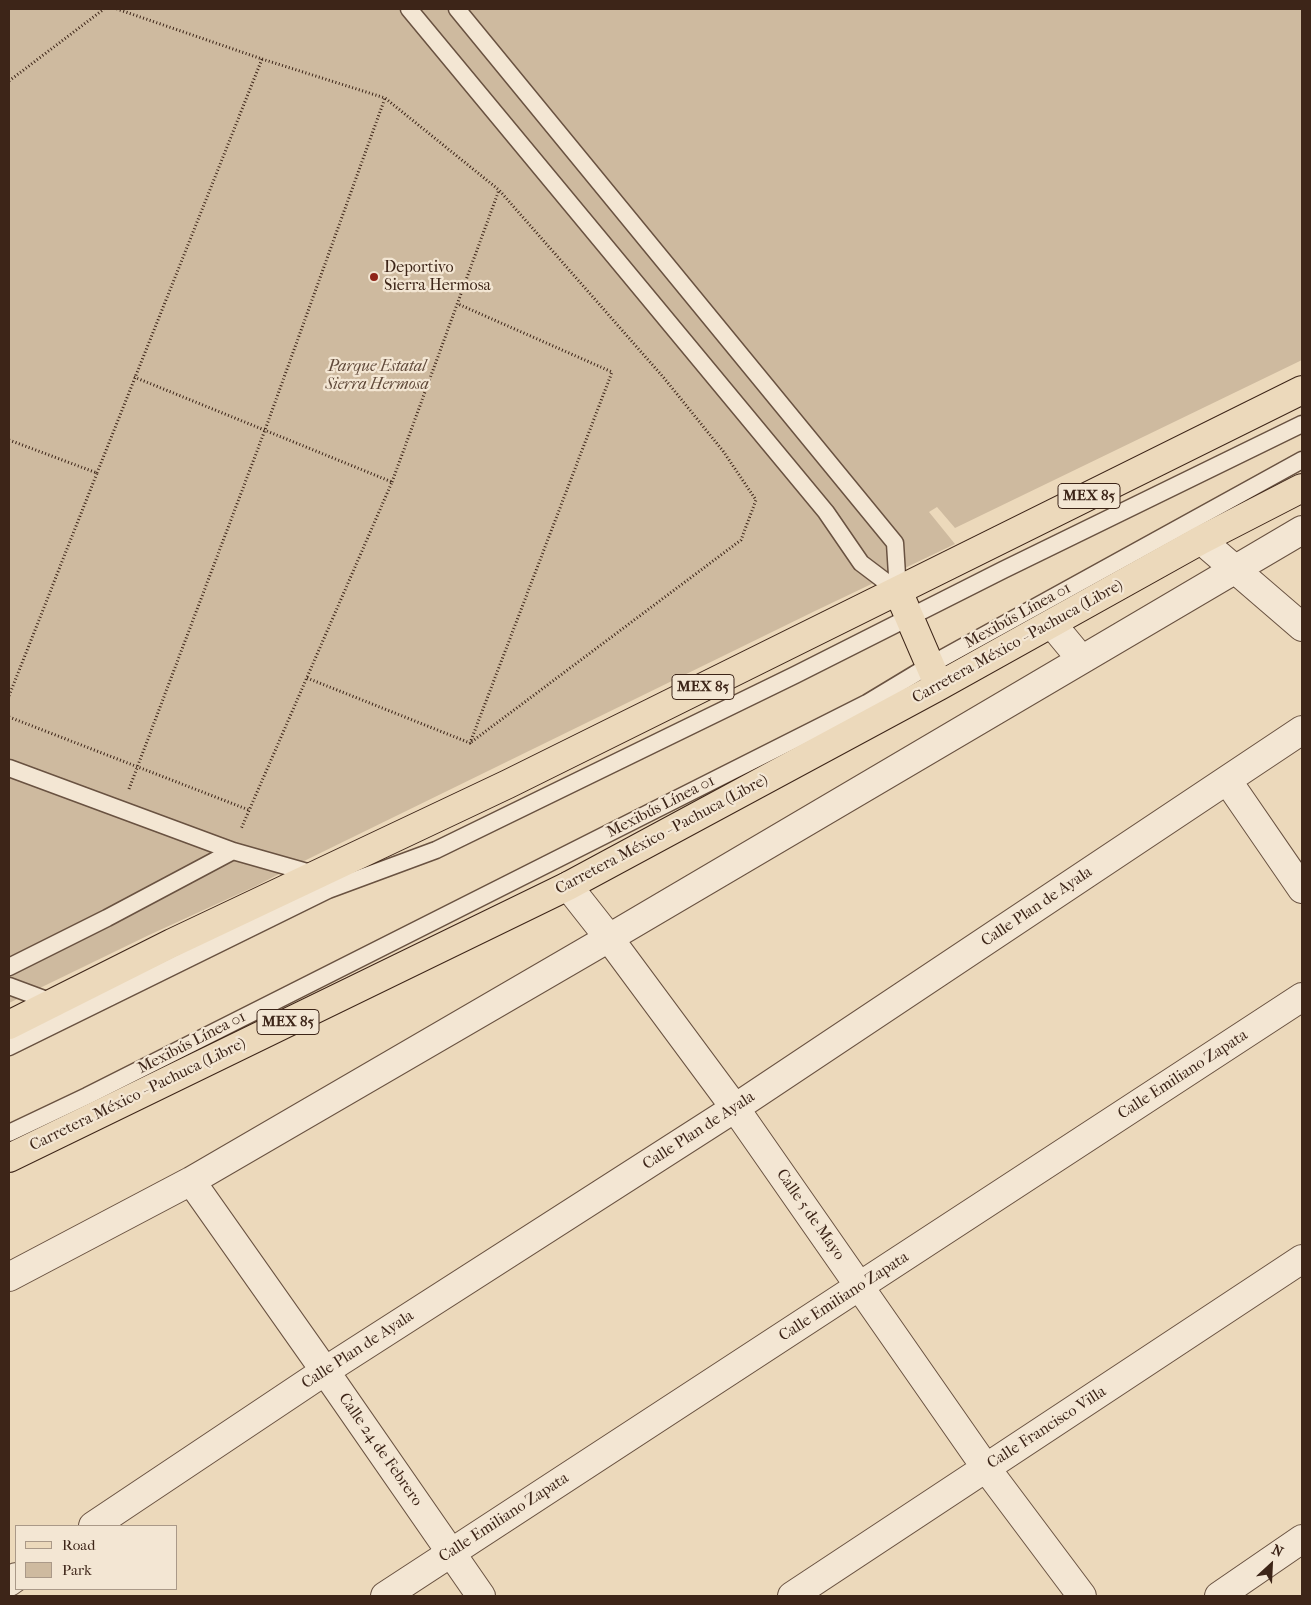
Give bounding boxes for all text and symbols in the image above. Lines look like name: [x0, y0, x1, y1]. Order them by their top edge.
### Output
place label: Deportivo Sierra Hermosa: [384, 258, 491, 296]
marker: Deportivo Sierra Hermosa: [368, 271, 380, 283]
park label: Parque Estatal Sierra Hermosa: [325, 357, 429, 395]
road number: MEX 85: [1058, 484, 1120, 508]
street label: Carretera México - Pachuca (Libre): [909, 576, 1127, 708]
street label: Mexibús Línea 01: [961, 579, 1075, 653]
road number: MEX 85: [672, 674, 734, 700]
street label: Carretera México - Pachuca (Libre): [552, 771, 772, 899]
street label: Mexibús Línea 01: [604, 772, 718, 842]
street label: Calle Plan de Ayala: [978, 863, 1096, 951]
street label: Mexibús Línea 01: [135, 1008, 249, 1078]
road number: MEX 85: [257, 1010, 319, 1034]
street label: Calle Emiliano Zapata: [1115, 1026, 1251, 1124]
street label: Carretera México - Pachuca (Libre): [27, 1034, 249, 1156]
street label: Calle Plan de Ayala: [639, 1088, 759, 1174]
street label: Calle 5 de Mayo: [772, 1166, 848, 1264]
street label: Calle Emiliano Zapata: [776, 1248, 912, 1346]
street label: Calle Plan de Ayala: [298, 1307, 418, 1393]
street label: Calle Francisco Villa: [984, 1382, 1110, 1474]
street label: Calle 24 de Febrero: [334, 1390, 426, 1510]
street label: Calle Emiliano Zapata: [436, 1469, 572, 1567]
legend: [15, 1525, 178, 1590]
text: Road: [62, 1536, 95, 1554]
north arrow: [1246, 1540, 1296, 1590]
text: N: [1269, 1541, 1286, 1561]
text: Park: [62, 1561, 92, 1579]

